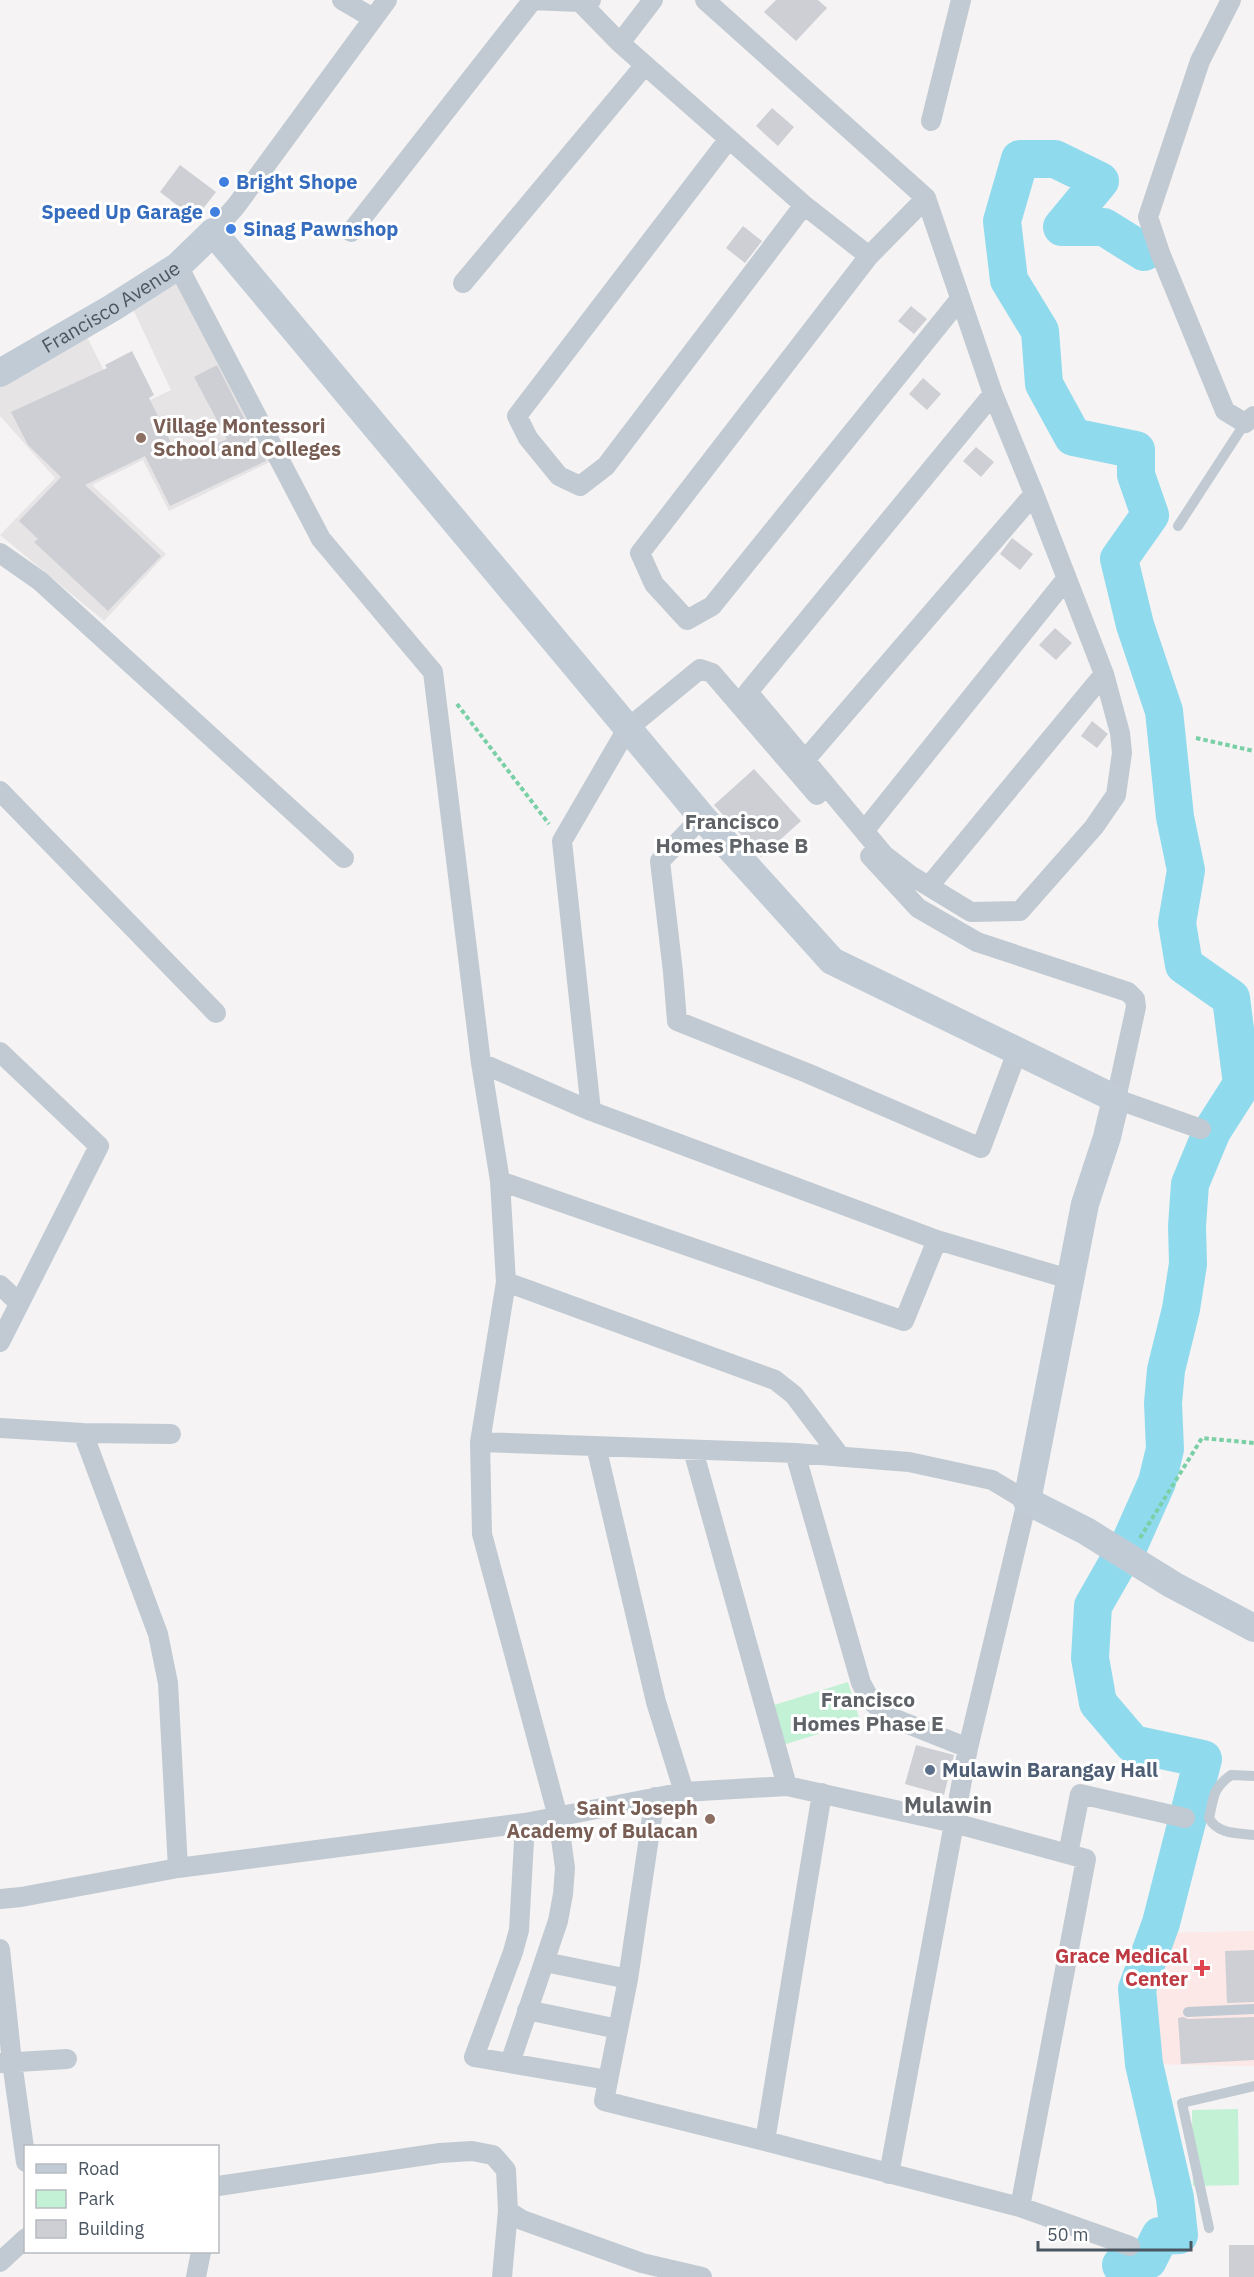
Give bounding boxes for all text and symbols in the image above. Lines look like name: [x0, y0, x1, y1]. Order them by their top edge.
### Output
place label: Bright Shope: [236, 168, 358, 195]
marker: Bright Shope: [217, 175, 231, 189]
place label: Speed Up Garage: [41, 198, 203, 225]
marker: Speed Up Garage: [208, 205, 222, 219]
place label: Sinag Pawnshop: [243, 215, 399, 242]
marker: Sinag Pawnshop: [224, 222, 238, 236]
street label: Francisco Avenue: [36, 254, 185, 359]
place label: Village Montessori School and Colleges: [153, 412, 341, 462]
marker: Village Montessori School and Colleges: [134, 431, 148, 445]
district label: Francisco Homes Phase B: [656, 807, 808, 859]
district label: Francisco Homes Phase E: [792, 1685, 944, 1737]
place label: Mulawin Barangay Hall: [942, 1756, 1158, 1783]
marker: Mulawin Barangay Hall: [923, 1763, 937, 1777]
district label: Mulawin: [904, 1790, 992, 1819]
place label: Saint Joseph Academy of Bulacan: [507, 1794, 698, 1844]
marker: Saint Joseph Academy of Bulacan: [703, 1812, 717, 1826]
place label: Grace Medical Center: [1055, 1942, 1188, 1992]
marker: Grace Medical Center: [1193, 1959, 1211, 1977]
legend: [24, 2145, 219, 2253]
text: Road: [78, 2157, 119, 2180]
text: Park: [78, 2187, 115, 2210]
scale bar: [1038, 2214, 1191, 2252]
text: Building: [78, 2217, 145, 2240]
text: 50 m: [1047, 2223, 1089, 2246]

